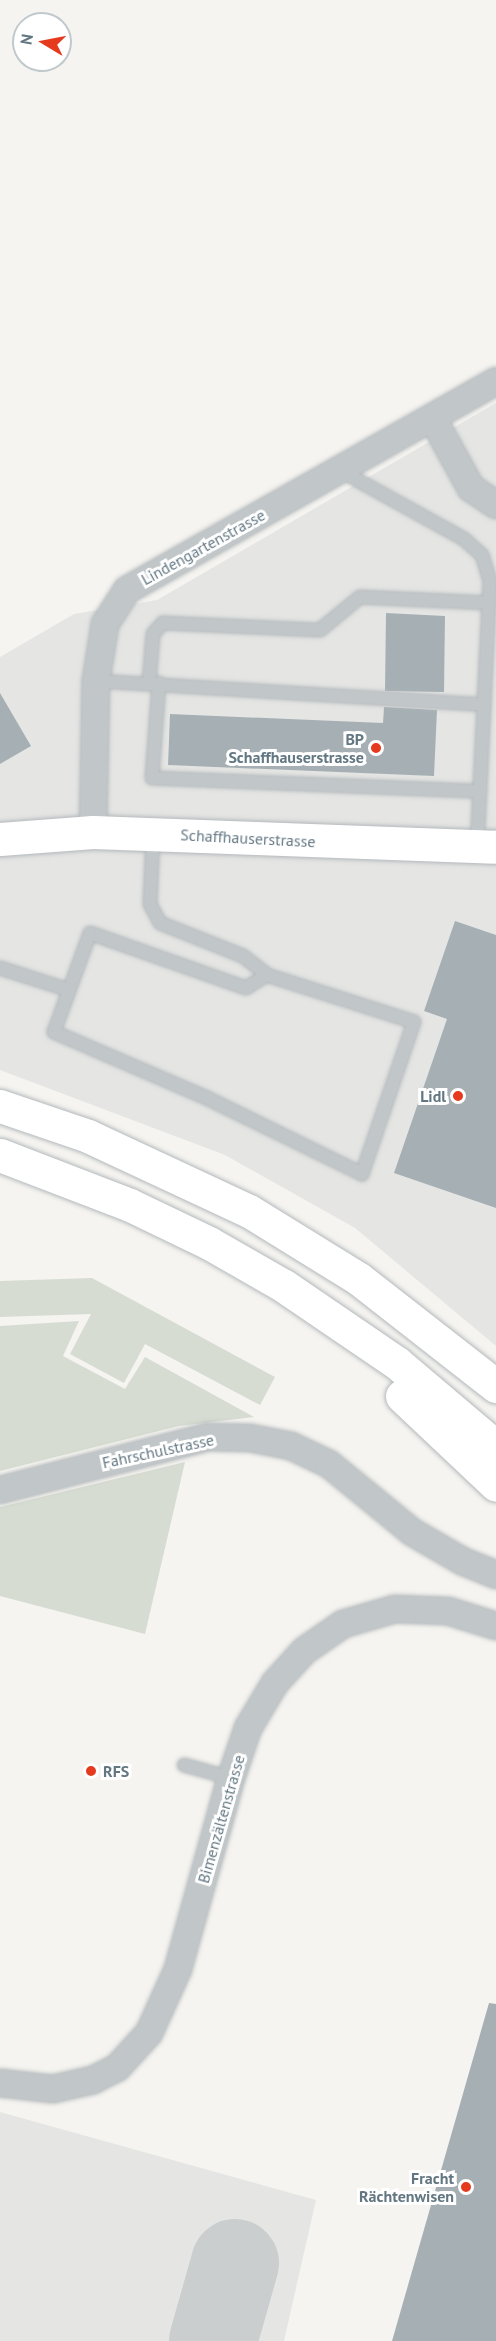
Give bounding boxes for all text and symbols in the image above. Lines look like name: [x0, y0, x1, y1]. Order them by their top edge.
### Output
north arrow: [12, 12, 72, 72]
text: N: [15, 32, 37, 46]
street label: Lindengartenstrasse: [138, 505, 268, 589]
place label: BP Schaffhauserstrasse: [228, 729, 364, 767]
marker: BP Schaffhauserstrasse: [369, 741, 383, 755]
street label: Schaffhauserstrasse: [180, 825, 316, 851]
place label: Lidl: [420, 1086, 446, 1106]
marker: Lidl: [451, 1089, 465, 1103]
street label: Fahrschulstrasse: [100, 1430, 216, 1472]
street label: Bimenzältenstrasse: [194, 1753, 248, 1885]
place label: RFS: [103, 1761, 129, 1781]
marker: RFS: [84, 1764, 98, 1778]
place label: Fracht Rächtenwisen: [359, 2168, 454, 2206]
marker: Fracht Rächtenwisen: [459, 2180, 473, 2194]

